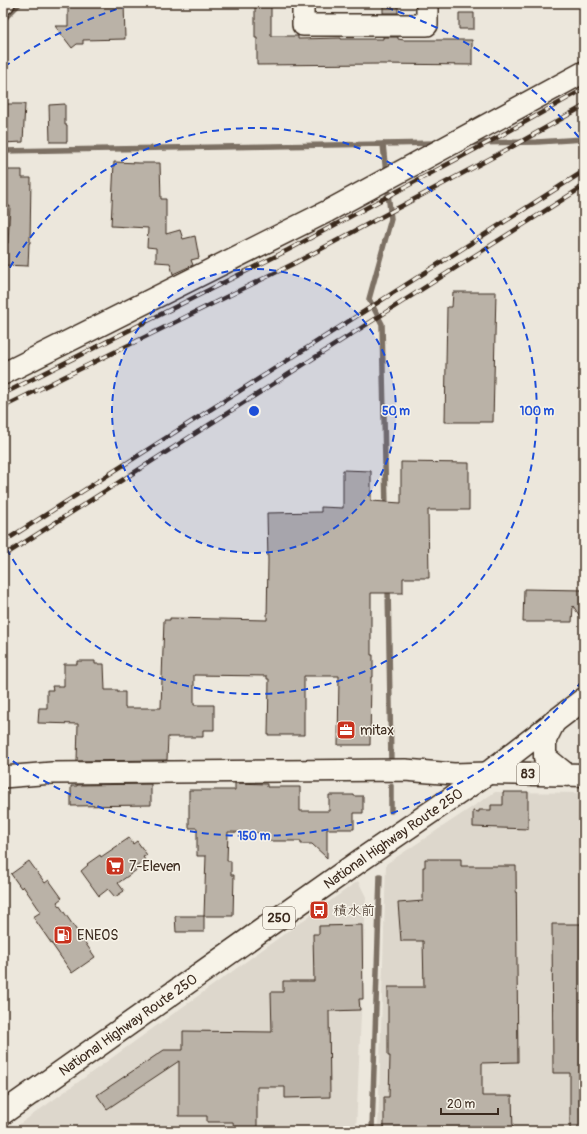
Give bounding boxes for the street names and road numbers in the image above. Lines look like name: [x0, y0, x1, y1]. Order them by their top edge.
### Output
road number: 83: [517, 763, 539, 785]
street label: National Highway Route 250: [320, 784, 466, 892]
road number: 250: [263, 907, 295, 929]
street label: National Highway Route 250: [56, 970, 200, 1079]

